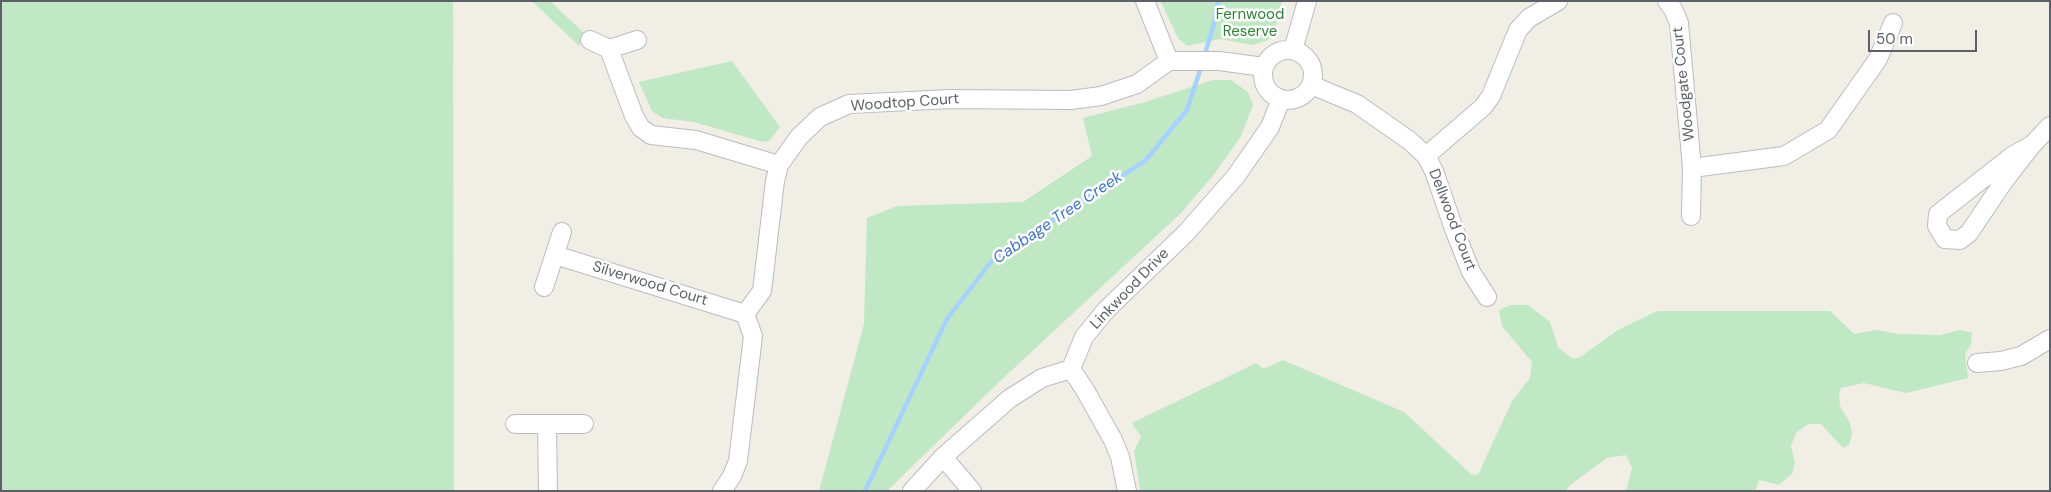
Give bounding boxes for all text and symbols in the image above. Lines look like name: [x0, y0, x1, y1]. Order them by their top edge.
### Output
park label: Fernwood Reserve: [1216, 6, 1284, 41]
scale bar: [1871, 20, 1980, 52]
street label: Woodgate Court: [1669, 26, 1699, 142]
text: 50 m: [1876, 29, 1913, 49]
street label: Woodtop Court: [850, 90, 960, 116]
street label: Dellwood Court: [1424, 167, 1480, 273]
water label: Cabbage Tree Creek: [990, 168, 1126, 268]
street label: Linkwood Drive: [1087, 245, 1173, 333]
street label: Silverwood Court: [590, 258, 710, 310]

